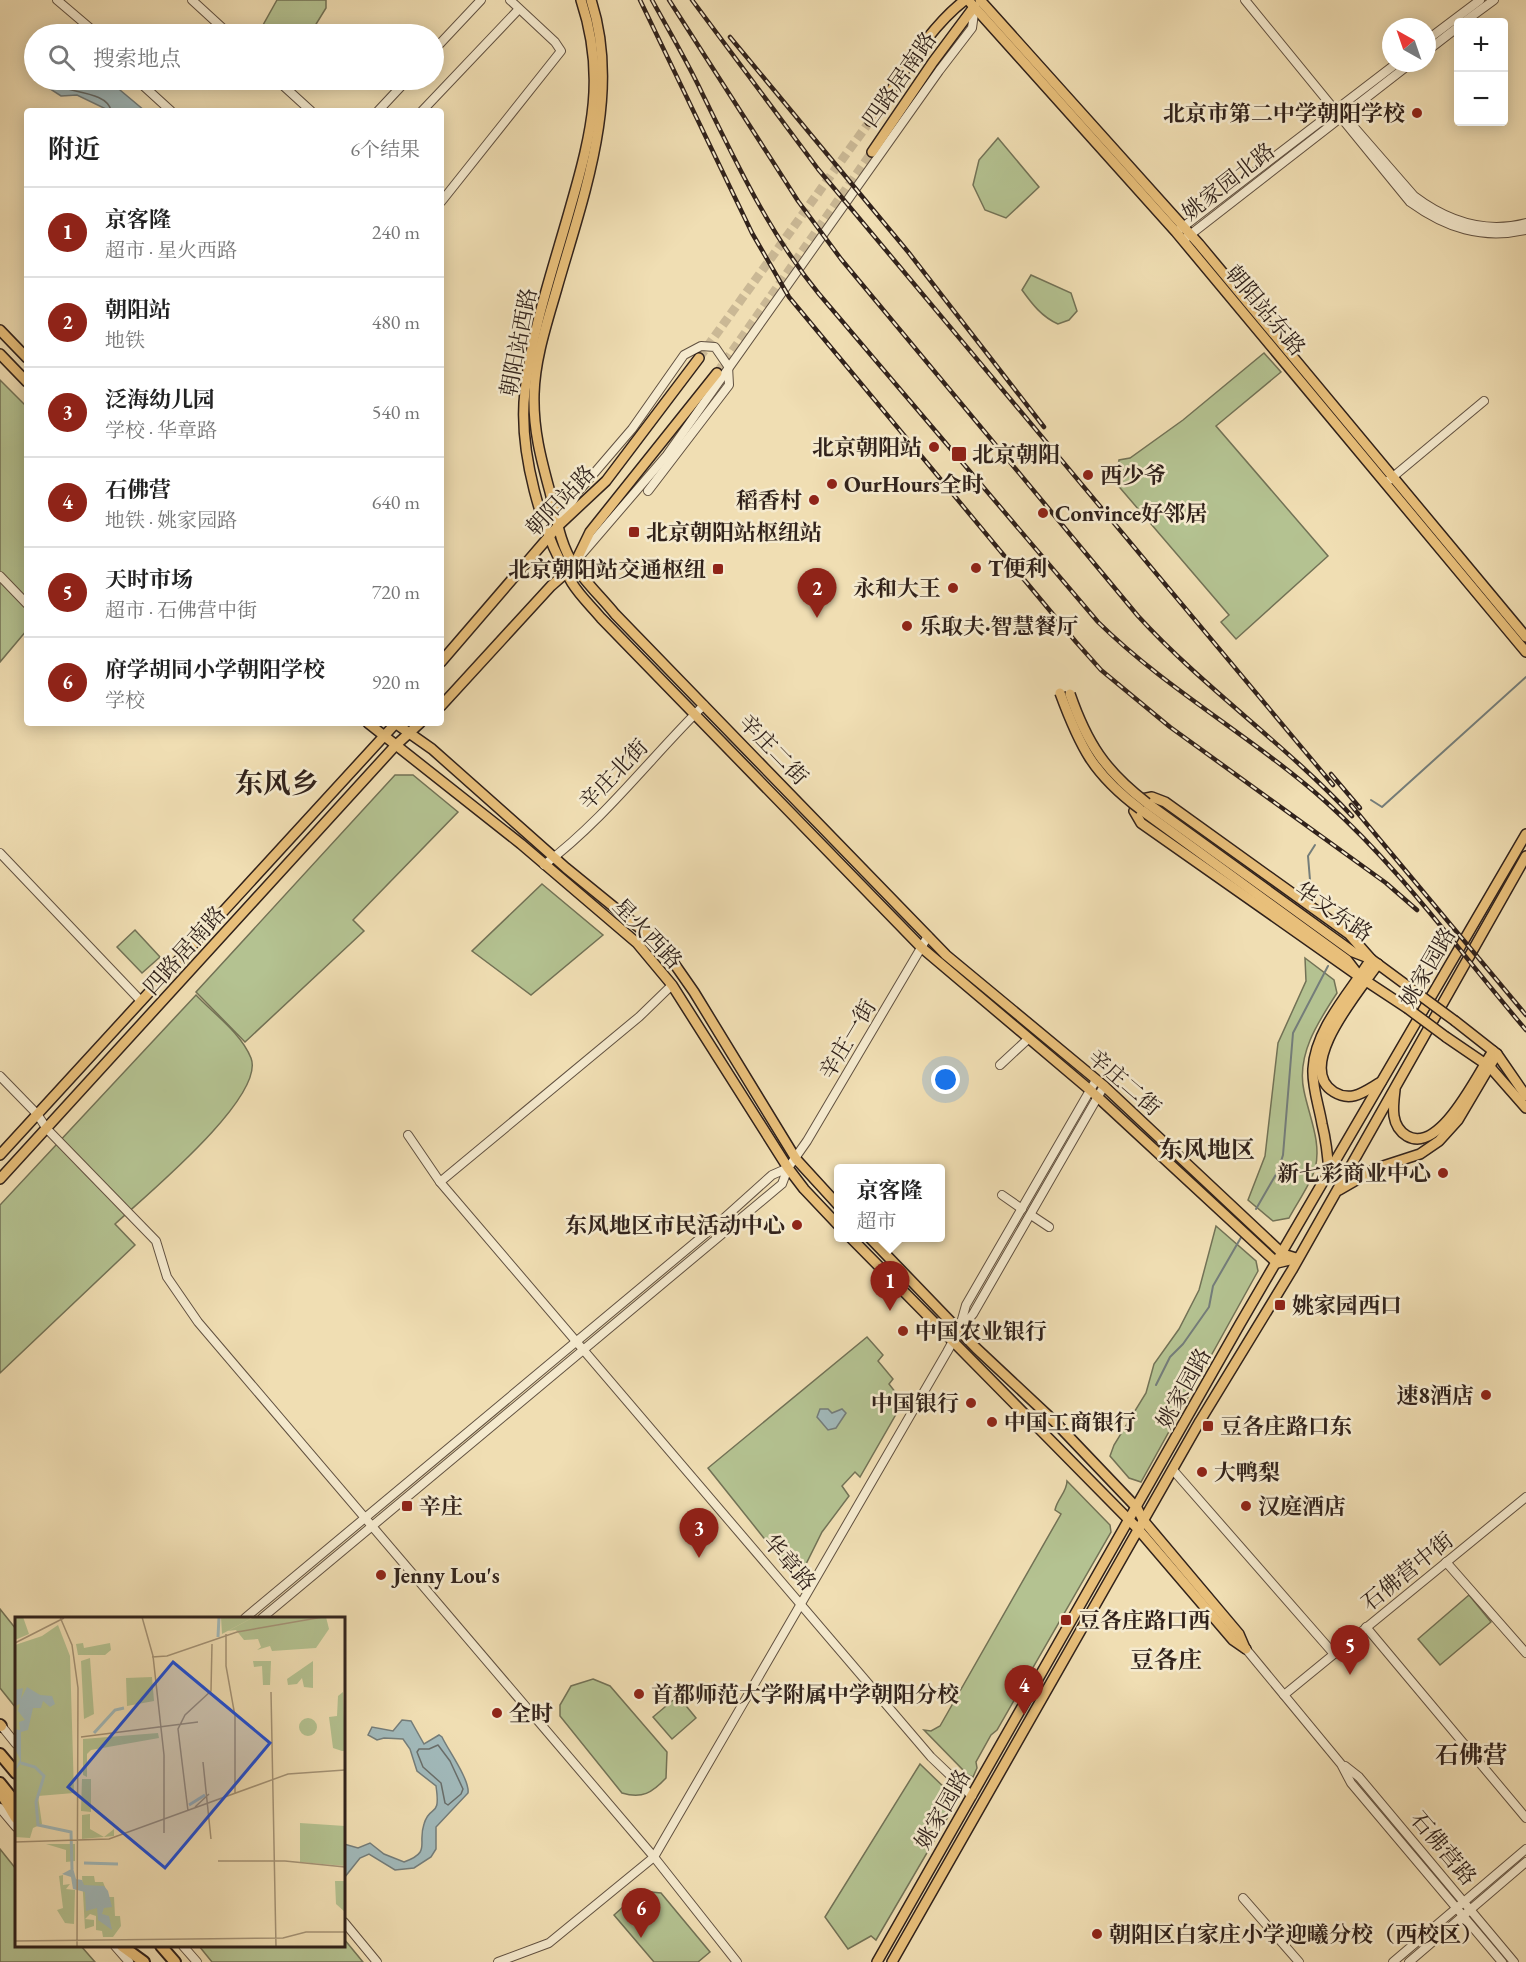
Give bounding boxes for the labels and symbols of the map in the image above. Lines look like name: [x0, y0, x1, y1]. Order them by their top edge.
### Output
north arrow: [1382, 18, 1436, 72]
street label: 四路居南路: [856, 26, 943, 133]
place label: 北京市第二中学朝阳学校: [1163, 99, 1405, 128]
marker: 北京市第二中学朝阳学校: [1410, 106, 1424, 120]
street label: 姚家园北路: [1176, 136, 1281, 227]
street label: 朝阳站东路: [1219, 259, 1312, 362]
street label: 朝阳站西路: [494, 285, 543, 399]
place label: 北京朝阳站: [812, 433, 922, 462]
marker: 北京朝阳站: [927, 440, 941, 454]
place label: 北京朝阳: [972, 440, 1060, 469]
marker: 北京朝阳: [950, 445, 968, 463]
street label: 朝阳站路: [519, 459, 601, 542]
place label: 西少爷: [1100, 461, 1166, 490]
marker: 西少爷: [1081, 468, 1095, 482]
place label: OurHours全时: [844, 470, 984, 499]
marker: OurHours全时: [825, 477, 839, 491]
place label: 稻香村: [736, 486, 802, 515]
marker: 稻香村: [807, 493, 821, 507]
place label: Convince好邻居: [1055, 499, 1207, 528]
marker: Convince好邻居: [1036, 506, 1050, 520]
place label: 北京朝阳站枢纽站: [646, 518, 822, 547]
marker: 北京朝阳站枢纽站: [627, 525, 641, 539]
place label: T便利: [988, 554, 1047, 583]
place label: 北京朝阳站交通枢纽: [508, 555, 706, 584]
marker: T便利: [969, 561, 983, 575]
marker: 北京朝阳站交通枢纽: [711, 562, 725, 576]
pin: 2: [798, 568, 836, 618]
place label: 永和大王: [853, 574, 941, 603]
marker: 永和大王: [946, 581, 960, 595]
place label: 乐取夫·智慧餐厅: [919, 612, 1079, 641]
marker: 乐取夫·智慧餐厅: [900, 619, 914, 633]
street label: 辛庄二街: [733, 708, 815, 791]
street label: 辛庄北街: [572, 733, 654, 816]
district label: 东风乡: [235, 765, 319, 801]
street label: 华文东路: [1289, 875, 1378, 948]
street label: 星火西路: [607, 892, 689, 975]
street label: 四路居南路: [137, 900, 232, 1001]
street label: 姚家园路: [1393, 922, 1462, 1013]
street label: 辛庄一街: [812, 994, 883, 1084]
street label: 辛庄二街: [1082, 1043, 1167, 1122]
your location: [931, 1065, 960, 1094]
district label: 东风地区: [1159, 1134, 1255, 1165]
place label: 新七彩商业中心: [1277, 1159, 1431, 1188]
marker: 新七彩商业中心: [1436, 1166, 1450, 1180]
place label: 东风地区市民活动中心: [565, 1211, 785, 1240]
marker: 东风地区市民活动中心: [790, 1218, 804, 1232]
pin: 1: [870, 1262, 910, 1311]
place label: 姚家园西口: [1292, 1291, 1402, 1320]
marker: 姚家园西口: [1273, 1298, 1287, 1312]
place label: 中国农业银行: [915, 1317, 1047, 1346]
marker: 中国农业银行: [896, 1324, 910, 1338]
street label: 姚家园路: [1149, 1343, 1217, 1434]
place label: 速8酒店: [1396, 1381, 1474, 1410]
marker: 速8酒店: [1479, 1388, 1493, 1402]
place label: 中国银行: [871, 1389, 959, 1418]
marker: 中国银行: [964, 1396, 978, 1410]
place label: 中国工商银行: [1004, 1408, 1136, 1437]
place label: 豆各庄路口东: [1220, 1412, 1352, 1441]
marker: 中国工商银行: [985, 1415, 999, 1429]
marker: 豆各庄路口东: [1201, 1419, 1215, 1433]
place label: 大鸭梨: [1214, 1458, 1280, 1487]
marker: 大鸭梨: [1195, 1465, 1209, 1479]
place label: 辛庄: [419, 1492, 463, 1521]
place label: 汉庭酒店: [1258, 1492, 1346, 1521]
marker: 辛庄: [400, 1499, 414, 1513]
marker: 汉庭酒店: [1239, 1499, 1253, 1513]
pin: 3: [680, 1508, 718, 1558]
street label: 石佛营中街: [1355, 1526, 1459, 1617]
street label: 华章路: [757, 1528, 822, 1597]
place label: Jenny Lou's: [391, 1561, 500, 1590]
marker: Jenny Lou's: [374, 1568, 388, 1582]
place label: 豆各庄路口西: [1078, 1606, 1210, 1635]
marker: 豆各庄路口西: [1059, 1613, 1073, 1627]
inset map: [15, 1617, 345, 1947]
pin: 5: [1330, 1626, 1370, 1675]
district label: 豆各庄: [1130, 1644, 1202, 1675]
pin: 4: [1004, 1666, 1044, 1715]
place label: 首都师范大学附属中学朝阳分校: [651, 1680, 959, 1709]
marker: 首都师范大学附属中学朝阳分校: [632, 1687, 646, 1701]
place label: 全时: [509, 1699, 553, 1728]
marker: 全时: [490, 1706, 504, 1720]
district label: 石佛营: [1435, 1739, 1507, 1770]
street label: 姚家园路: [908, 1764, 977, 1855]
street label: 石佛营路: [1404, 1805, 1483, 1891]
pin: 6: [622, 1888, 660, 1938]
place label: 朝阳区白家庄小学迎曦分校（西校区）: [1109, 1920, 1483, 1949]
marker: 朝阳区白家庄小学迎曦分校（西校区）: [1090, 1927, 1104, 1941]

